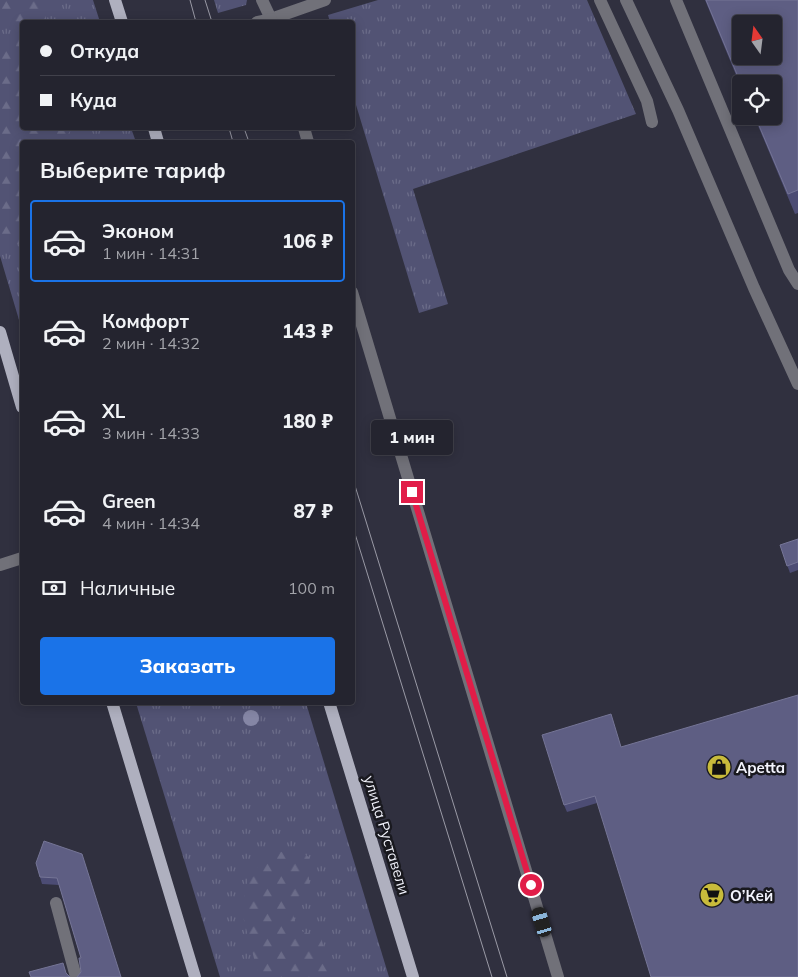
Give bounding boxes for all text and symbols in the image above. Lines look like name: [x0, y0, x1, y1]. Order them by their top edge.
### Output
north arrow: [732, 15, 782, 65]
map controls: [732, 15, 782, 125]
text: Откуда: [70, 39, 139, 63]
button: locate: [732, 75, 782, 125]
text: Куда: [70, 88, 117, 112]
text: Выберите тариф: [40, 156, 226, 184]
icon: car: [42, 219, 87, 264]
text: Эконом: [102, 219, 174, 243]
text: 106 ₽: [282, 229, 333, 253]
text: 1 мин · 14:31: [102, 243, 200, 263]
icon: car: [42, 309, 87, 354]
text: Комфорт: [102, 309, 189, 333]
text: 143 ₽: [282, 319, 333, 343]
text: 2 мин · 14:32: [102, 333, 200, 353]
icon: car: [42, 399, 87, 444]
text: XL: [102, 399, 125, 423]
text: 180 ₽: [282, 409, 333, 433]
callout: 1 мин: [371, 420, 453, 454]
text: 3 мин · 14:33: [102, 423, 200, 443]
text: 1 мин: [389, 427, 435, 447]
route end: [401, 481, 423, 503]
icon: car: [42, 489, 87, 534]
text: Green: [102, 489, 156, 513]
text: 87 ₽: [293, 499, 333, 523]
text: 4 мин · 14:34: [102, 513, 200, 533]
icon: cash: [40, 574, 68, 602]
text: Наличные: [80, 576, 175, 600]
text: 100 m: [288, 578, 335, 598]
button: Заказать: [40, 637, 335, 695]
shop icon: Apetta: [706, 754, 732, 780]
place label: Apetta: [736, 758, 785, 777]
street label: улица Руставели: [360, 773, 414, 897]
route start: [520, 874, 542, 896]
supermarket icon: О’Кей: [699, 882, 725, 908]
place label: О’Кей: [730, 886, 773, 905]
car: [530, 905, 553, 939]

